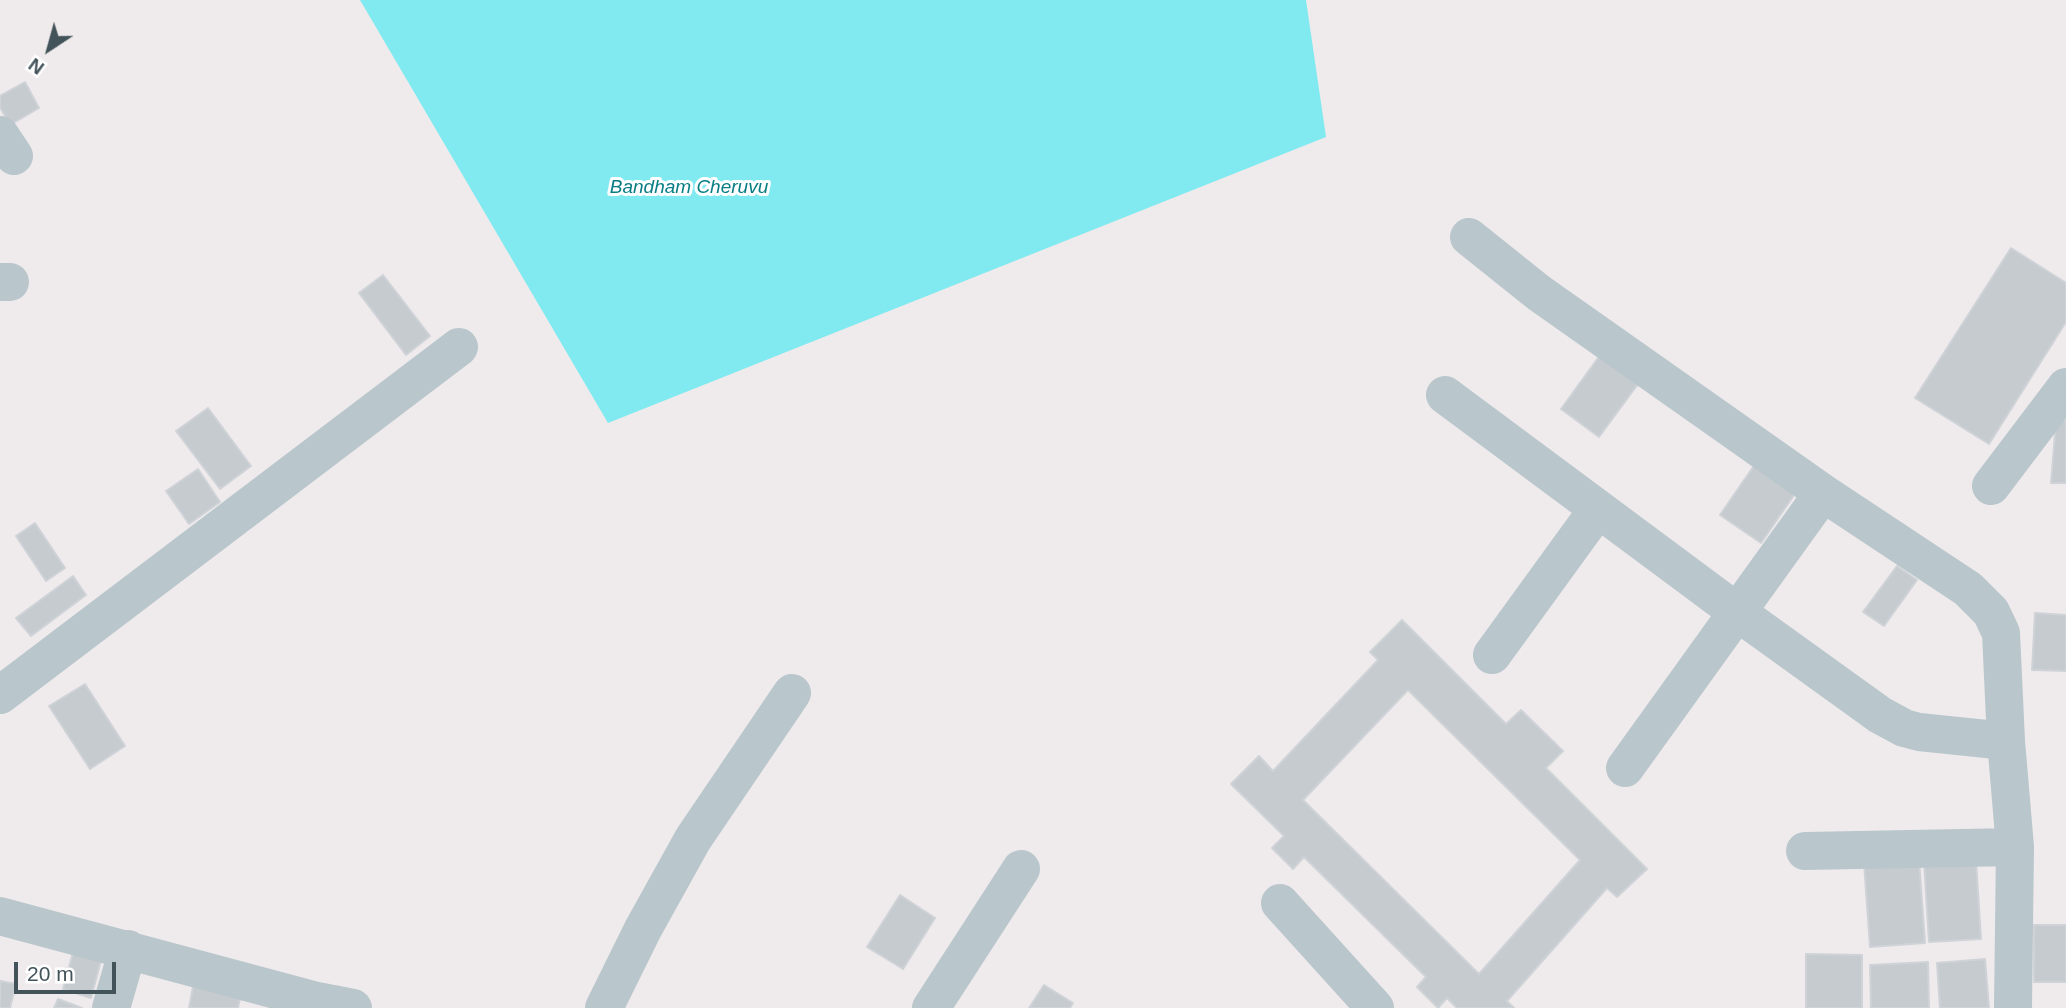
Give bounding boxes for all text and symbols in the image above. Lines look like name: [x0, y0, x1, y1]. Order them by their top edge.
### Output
north arrow: [14, 14, 84, 84]
text: N: [25, 54, 48, 79]
water label: Bandham Cheruvu: [610, 177, 768, 199]
scale bar: [18, 948, 119, 992]
text: 20 m: [27, 962, 74, 985]

